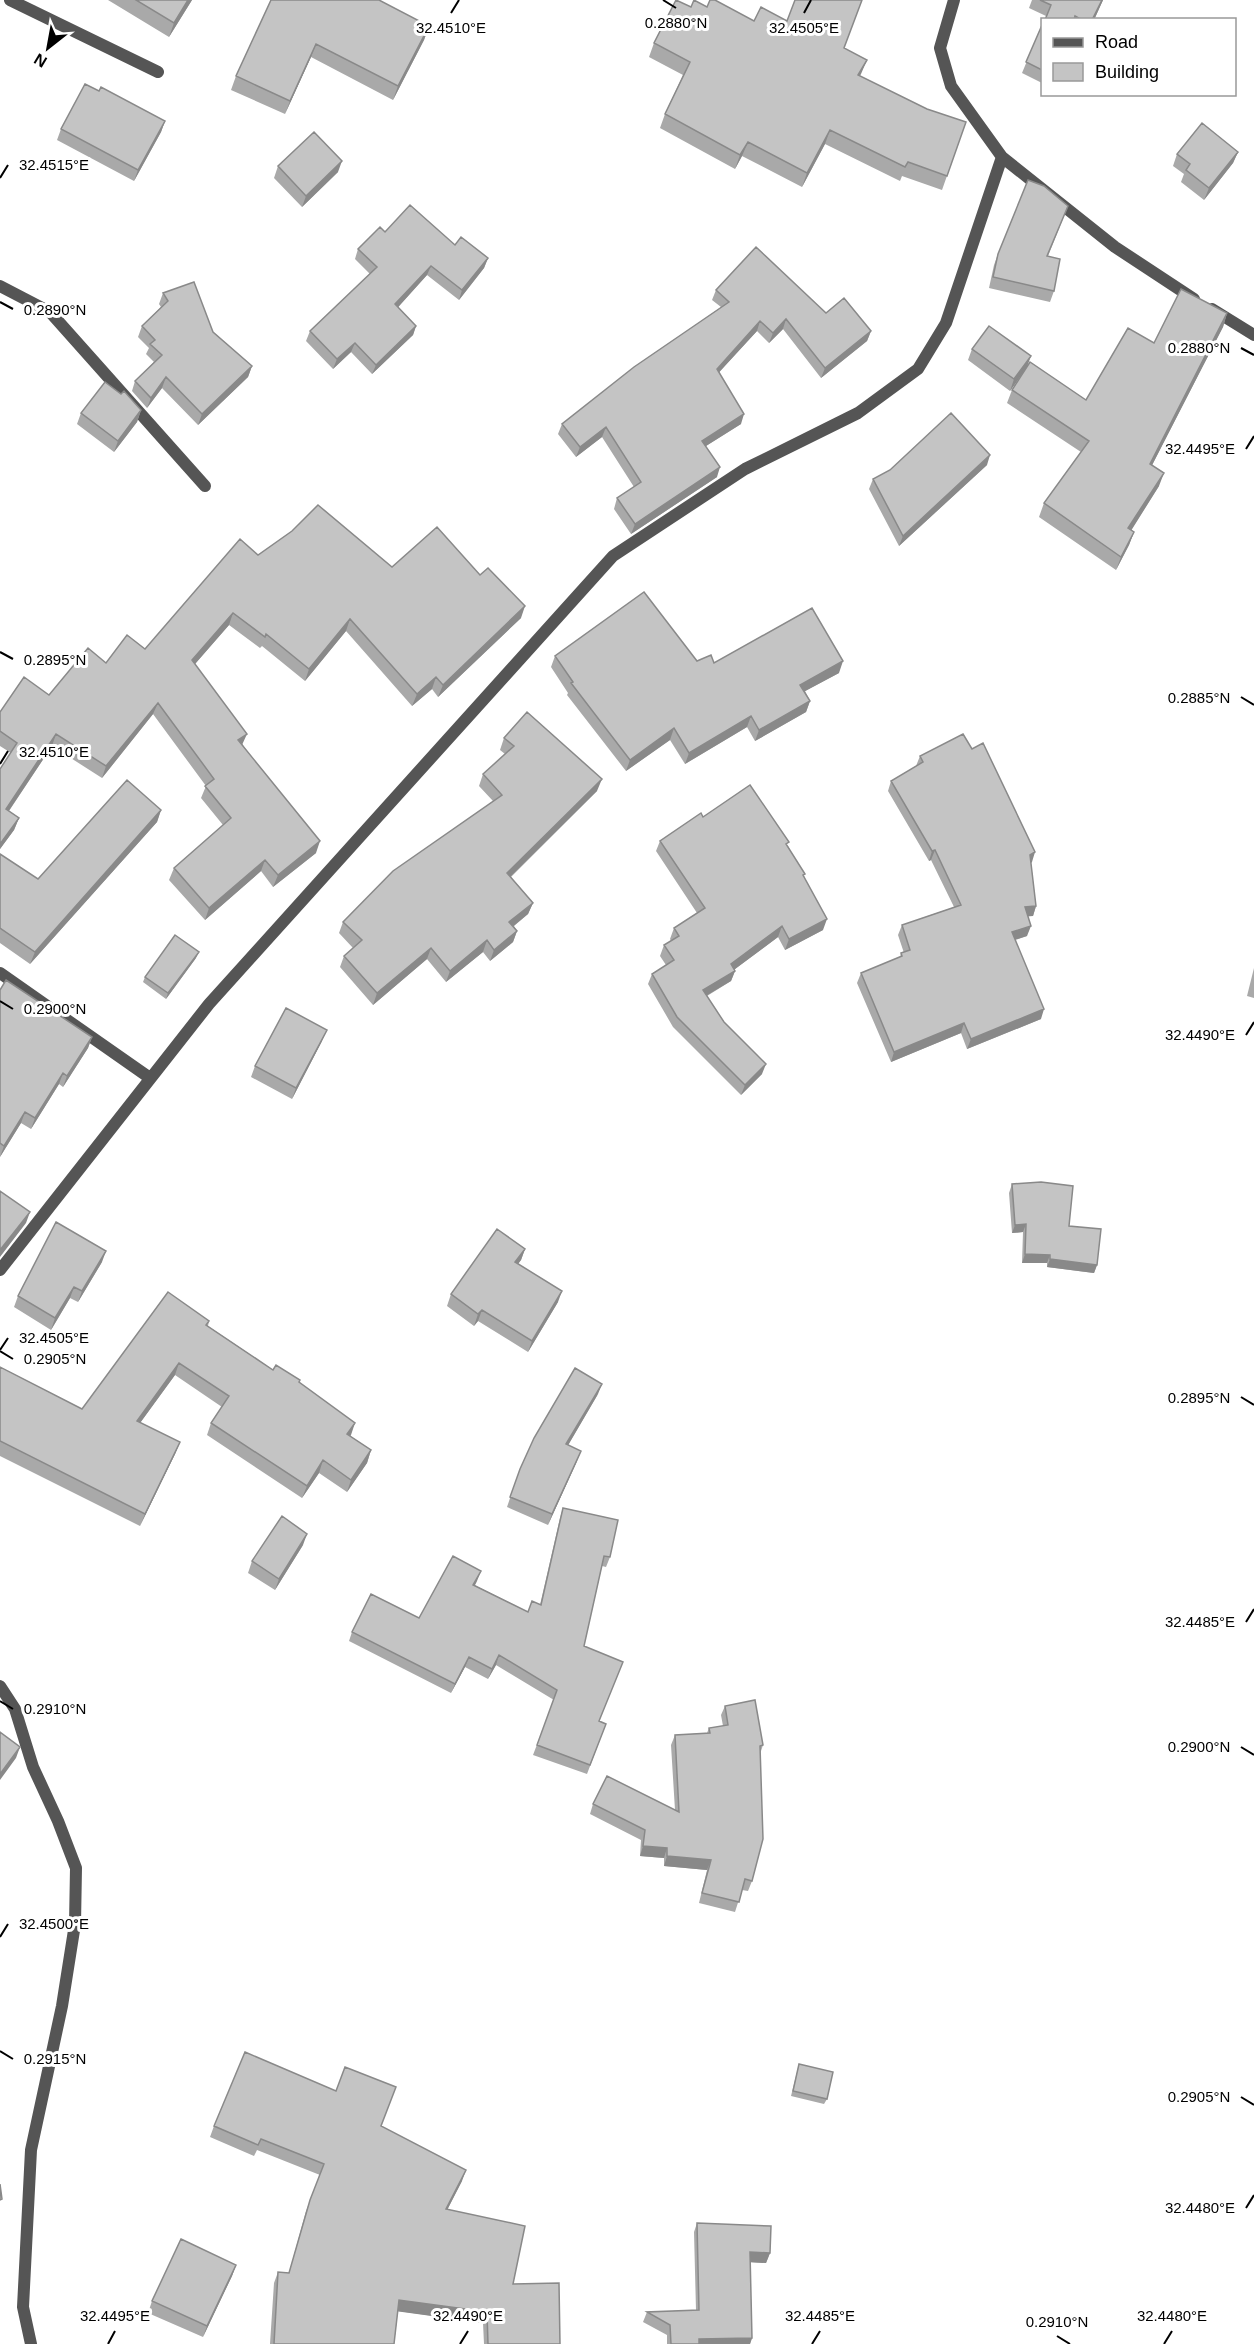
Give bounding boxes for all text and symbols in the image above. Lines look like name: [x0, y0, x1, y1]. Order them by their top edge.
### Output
text: 0.2880°N: [645, 14, 707, 31]
north arrow: [18, 18, 78, 78]
legend: [1041, 18, 1236, 96]
text: 32.4510°E: [416, 19, 486, 36]
text: 32.4505°E: [769, 19, 839, 36]
text: Road: [1095, 32, 1138, 52]
text: N: [31, 50, 50, 71]
text: Building: [1095, 62, 1159, 82]
text: 32.4515°E: [19, 156, 89, 173]
text: 0.2890°N: [24, 301, 86, 318]
text: 0.2880°N: [1168, 339, 1230, 356]
text: 32.4495°E: [1165, 440, 1235, 457]
text: 0.2895°N: [24, 651, 86, 668]
text: 0.2885°N: [1168, 689, 1230, 706]
text: 32.4510°E: [19, 743, 89, 760]
text: 0.2900°N: [24, 1000, 86, 1017]
text: 32.4490°E: [1165, 1026, 1235, 1043]
text: 32.4505°E: [19, 1329, 89, 1346]
text: 0.2905°N: [24, 1350, 86, 1367]
text: 0.2895°N: [1168, 1389, 1230, 1406]
text: 32.4485°E: [1165, 1613, 1235, 1630]
text: 0.2910°N: [24, 1700, 86, 1717]
text: 0.2900°N: [1168, 1738, 1230, 1755]
text: 32.4500°E: [19, 1915, 89, 1932]
text: 0.2915°N: [24, 2050, 86, 2067]
text: 0.2905°N: [1168, 2088, 1230, 2105]
text: 32.4480°E: [1165, 2199, 1235, 2216]
text: 32.4495°E: [80, 2307, 150, 2324]
text: 32.4490°E: [433, 2307, 503, 2324]
text: 32.4485°E: [785, 2307, 855, 2324]
text: 32.4480°E: [1137, 2307, 1207, 2324]
text: 0.2910°N: [1026, 2313, 1088, 2330]

